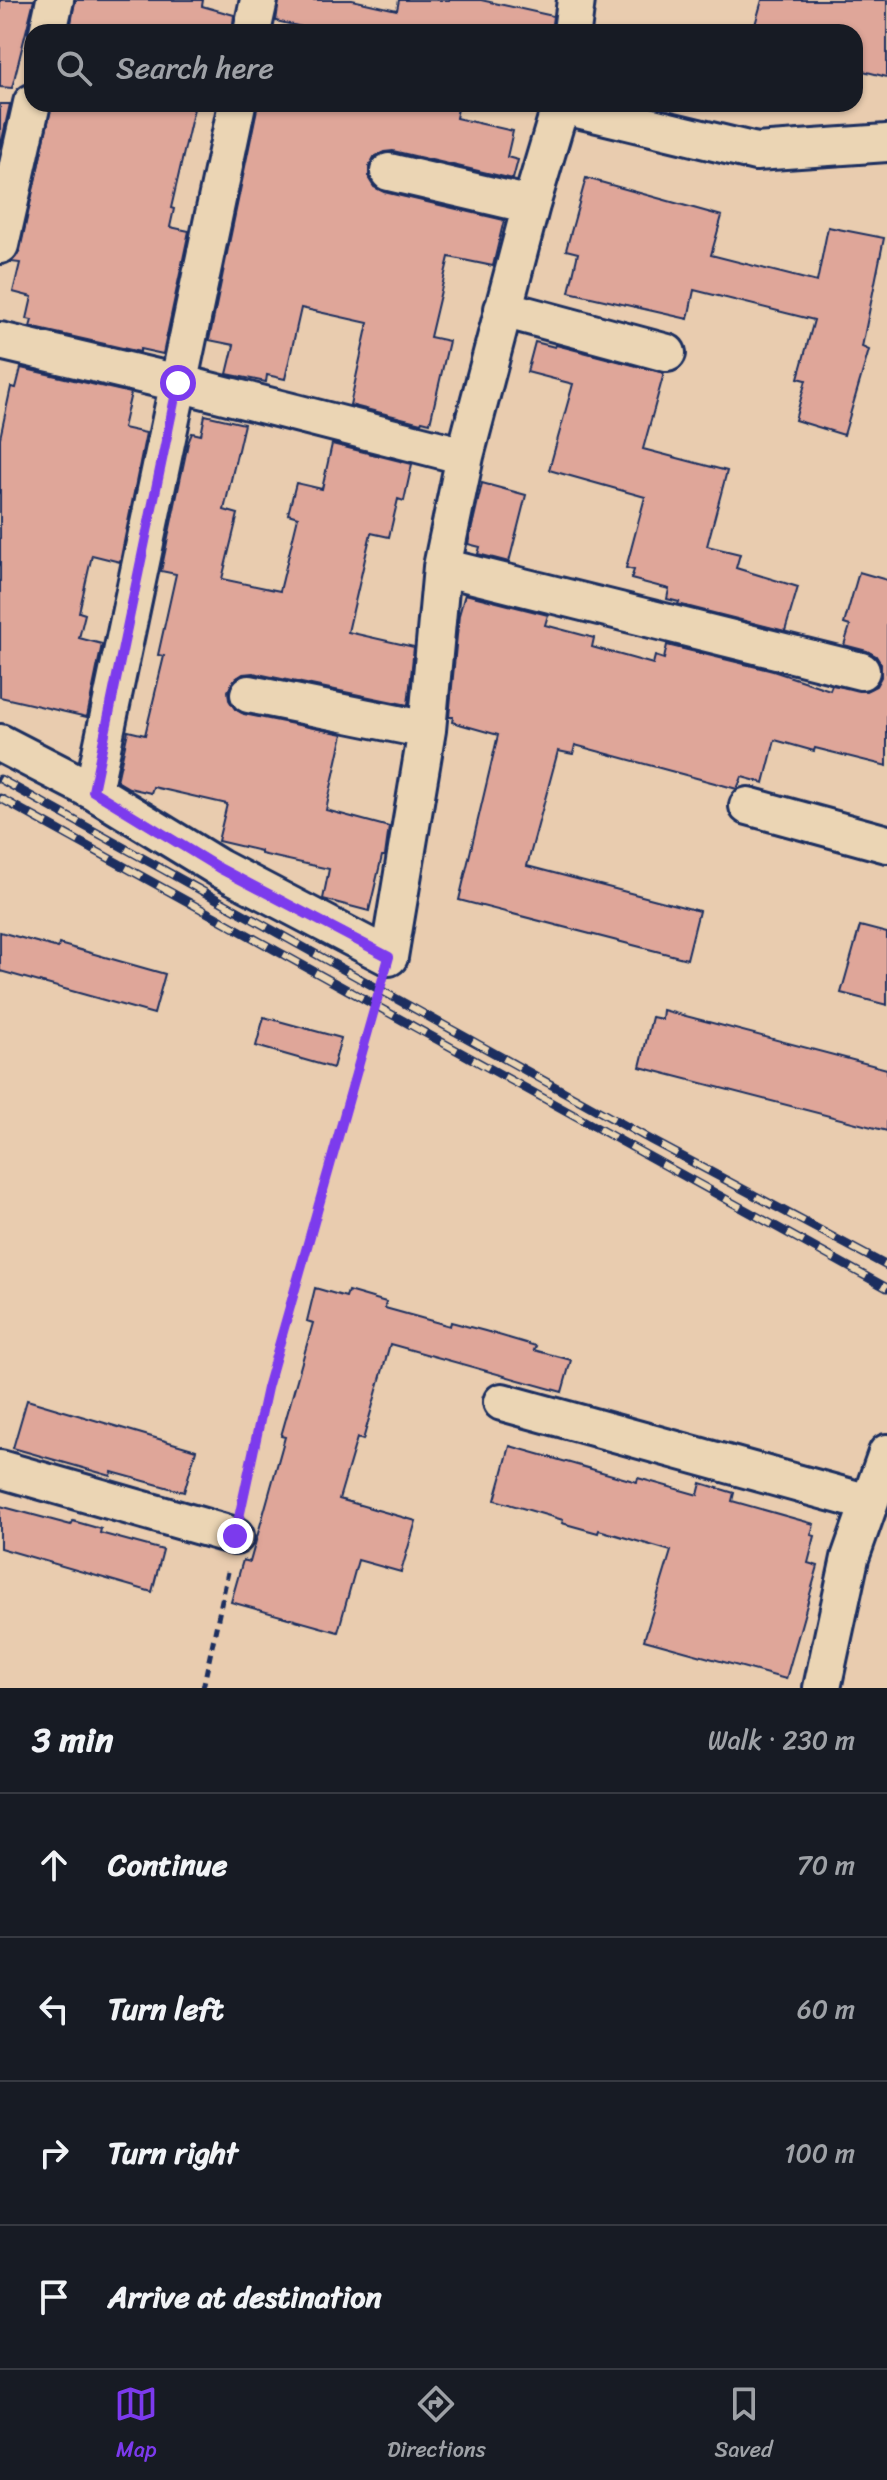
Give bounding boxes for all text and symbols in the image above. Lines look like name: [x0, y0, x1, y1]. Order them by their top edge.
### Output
search box: [24, 24, 863, 112]
text: Search here: [116, 41, 274, 95]
icon: search: [52, 46, 96, 90]
route start: [160, 365, 196, 401]
route end: [217, 1518, 253, 1554]
text: 3 min: [32, 1710, 113, 1770]
text: Walk · 230 m: [708, 1717, 855, 1763]
text: Continue: [108, 1838, 227, 1892]
text: 70 m: [797, 1842, 855, 1888]
icon: ahead: [32, 1843, 76, 1887]
text: Turn left: [108, 1982, 224, 2036]
text: 60 m: [797, 1986, 855, 2032]
icon: left: [32, 1987, 76, 2031]
text: Turn right: [108, 2126, 238, 2180]
text: 100 m: [784, 2130, 855, 2176]
icon: right: [32, 2131, 76, 2175]
text: Arrive at destination: [108, 2270, 382, 2324]
icon: arrive: [32, 2275, 76, 2319]
tab: Map: [114, 2382, 158, 2469]
tab: Directions: [387, 2382, 486, 2469]
tab: Saved: [715, 2382, 773, 2469]

